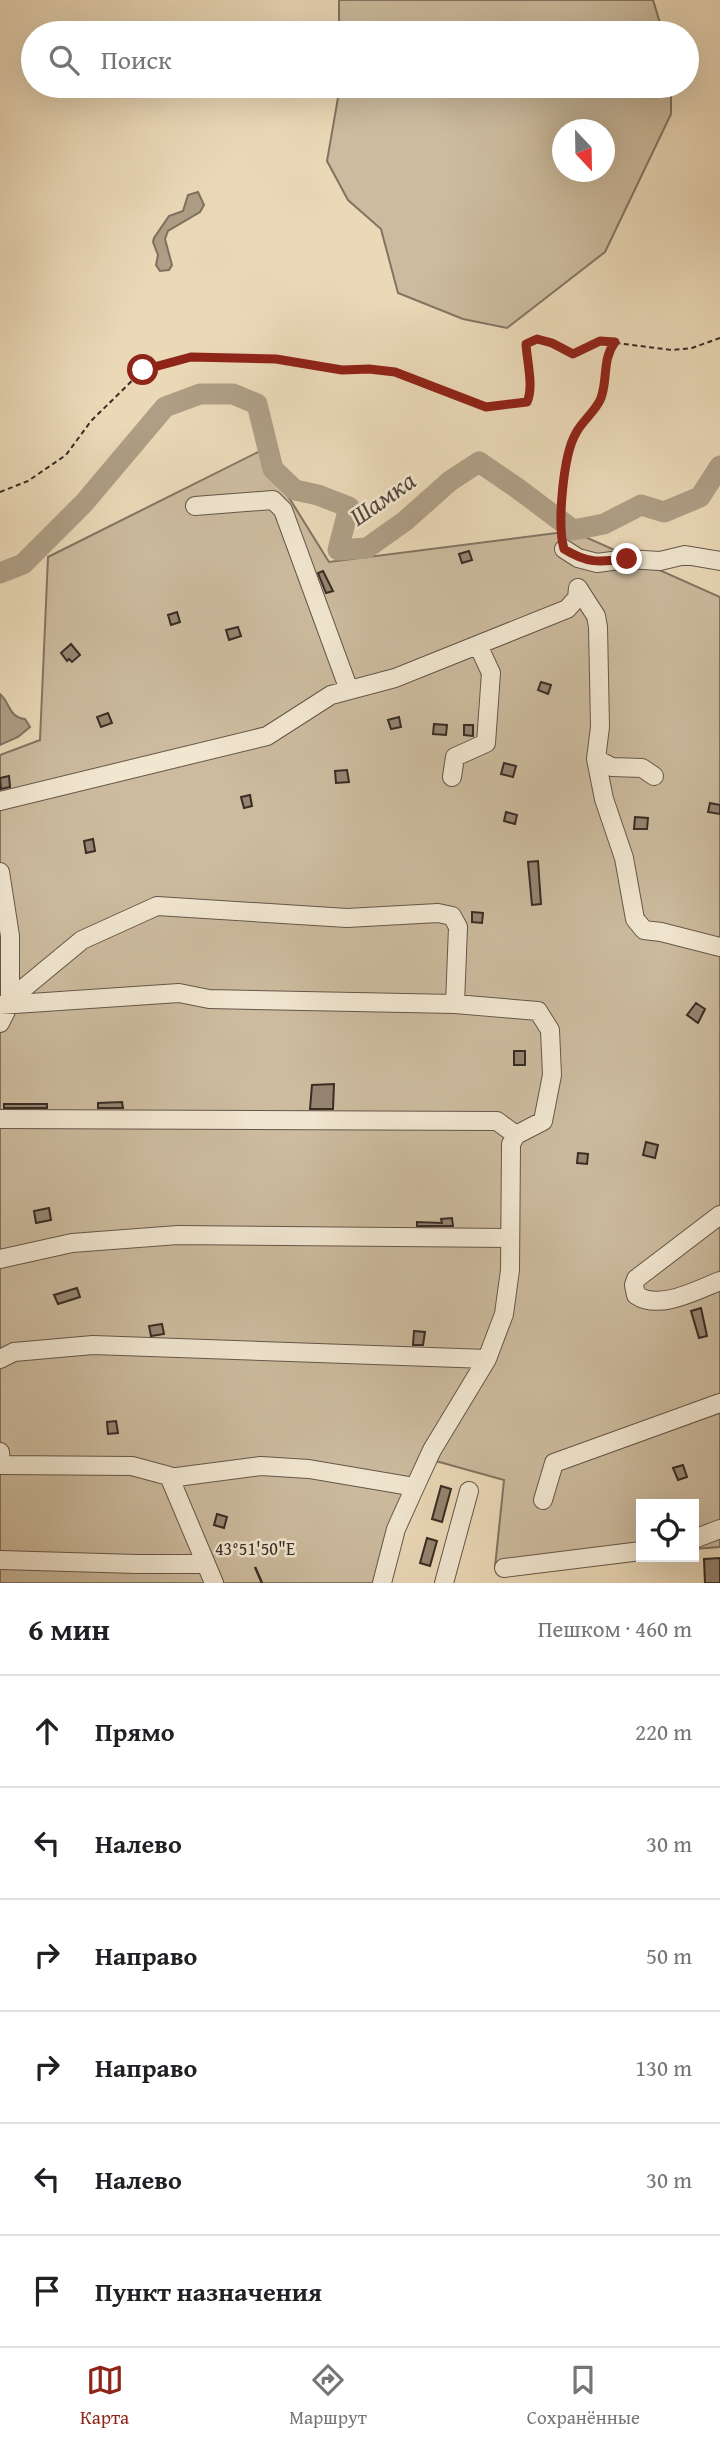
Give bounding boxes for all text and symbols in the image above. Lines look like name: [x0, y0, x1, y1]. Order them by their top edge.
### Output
search box: [21, 21, 699, 98]
text: Поиск: [101, 40, 172, 79]
icon: search: [45, 41, 83, 79]
north arrow: [552, 119, 615, 182]
route start: [127, 354, 158, 385]
water label: Шамка: [341, 461, 423, 535]
route end: [611, 543, 642, 574]
map controls: [636, 1499, 699, 1562]
button: locate: [636, 1499, 699, 1562]
text: 43°51'50"E: [215, 1535, 295, 1562]
text: 6 мин: [28, 1607, 110, 1651]
text: Пешком · 460 m: [538, 1612, 692, 1645]
icon: ahead: [28, 1712, 66, 1750]
text: Прямо: [95, 1712, 175, 1751]
text: 220 m: [635, 1715, 692, 1748]
icon: left: [28, 1824, 66, 1862]
text: Налево: [95, 1824, 182, 1863]
text: 30 m: [646, 1827, 692, 1860]
icon: right: [28, 1936, 66, 1974]
text: Направо: [95, 1936, 197, 1975]
text: 50 m: [646, 1939, 692, 1972]
icon: right: [28, 2048, 66, 2086]
text: Направо: [95, 2048, 197, 2087]
text: 130 m: [635, 2051, 692, 2084]
icon: left: [28, 2160, 66, 2198]
text: Налево: [95, 2160, 182, 2199]
text: 30 m: [646, 2163, 692, 2196]
icon: arrive: [28, 2272, 66, 2310]
text: Пункт назначения: [95, 2272, 322, 2311]
tab: Карта: [80, 2361, 129, 2431]
tab: Маршрут: [289, 2361, 367, 2431]
tab: Сохранённые: [527, 2361, 640, 2431]

